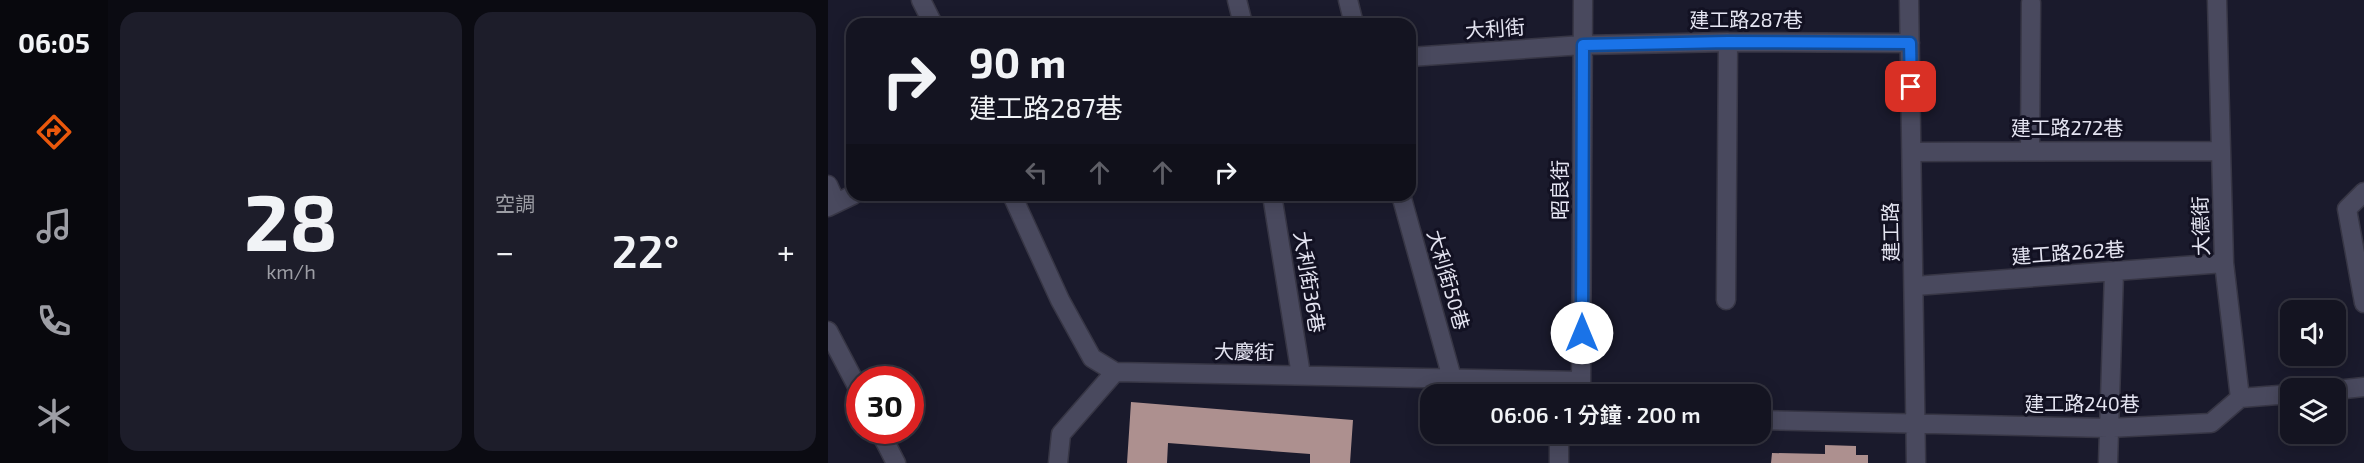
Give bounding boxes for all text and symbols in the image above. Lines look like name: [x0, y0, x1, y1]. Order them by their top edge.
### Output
street label: 建工路287巷: [1689, 7, 1803, 31]
street label: 大利街: [1464, 14, 1526, 42]
text: 06:05: [18, 26, 90, 58]
text: 90 m: [969, 36, 1066, 86]
icon: right: [870, 42, 948, 120]
pin: [1885, 61, 1936, 112]
icon: arrive: [1894, 70, 1927, 103]
text: 建工路287巷: [969, 91, 1122, 123]
icon: directions: [33, 111, 75, 153]
street label: 建工路272巷: [2011, 115, 2123, 139]
icon: left: [1020, 156, 1053, 189]
icon: ahead: [1083, 156, 1116, 189]
icon: ahead: [1146, 156, 1179, 189]
icon: right: [1209, 156, 1242, 189]
street label: 昭良街: [1547, 160, 1571, 220]
text: 28: [244, 173, 338, 267]
text: 空調: [495, 191, 535, 215]
street label: 大德街: [2187, 196, 2213, 256]
street label: 建工路: [1877, 202, 1903, 262]
icon: music: [33, 205, 75, 247]
text: 22°: [612, 223, 679, 277]
street label: 大利街50巷: [1423, 227, 1475, 332]
street label: 大利街36巷: [1290, 229, 1330, 334]
text: −: [495, 231, 514, 271]
text: +: [777, 231, 795, 271]
street label: 建工路262巷: [2010, 236, 2126, 268]
text: km/h: [266, 259, 316, 283]
icon: phone: [33, 300, 75, 342]
map controls: [2280, 300, 2346, 444]
button: sound: [2280, 300, 2346, 366]
position arrow: [1550, 301, 1614, 365]
street label: 大慶街: [1214, 338, 1274, 364]
speed limit sign: 30: [846, 366, 924, 444]
button: layers: [2280, 378, 2346, 444]
street label: 建工路240巷: [2024, 391, 2140, 415]
icon: climate: [33, 395, 75, 437]
text: 06:06 · 1 分鐘 · 200 m: [1490, 401, 1701, 427]

